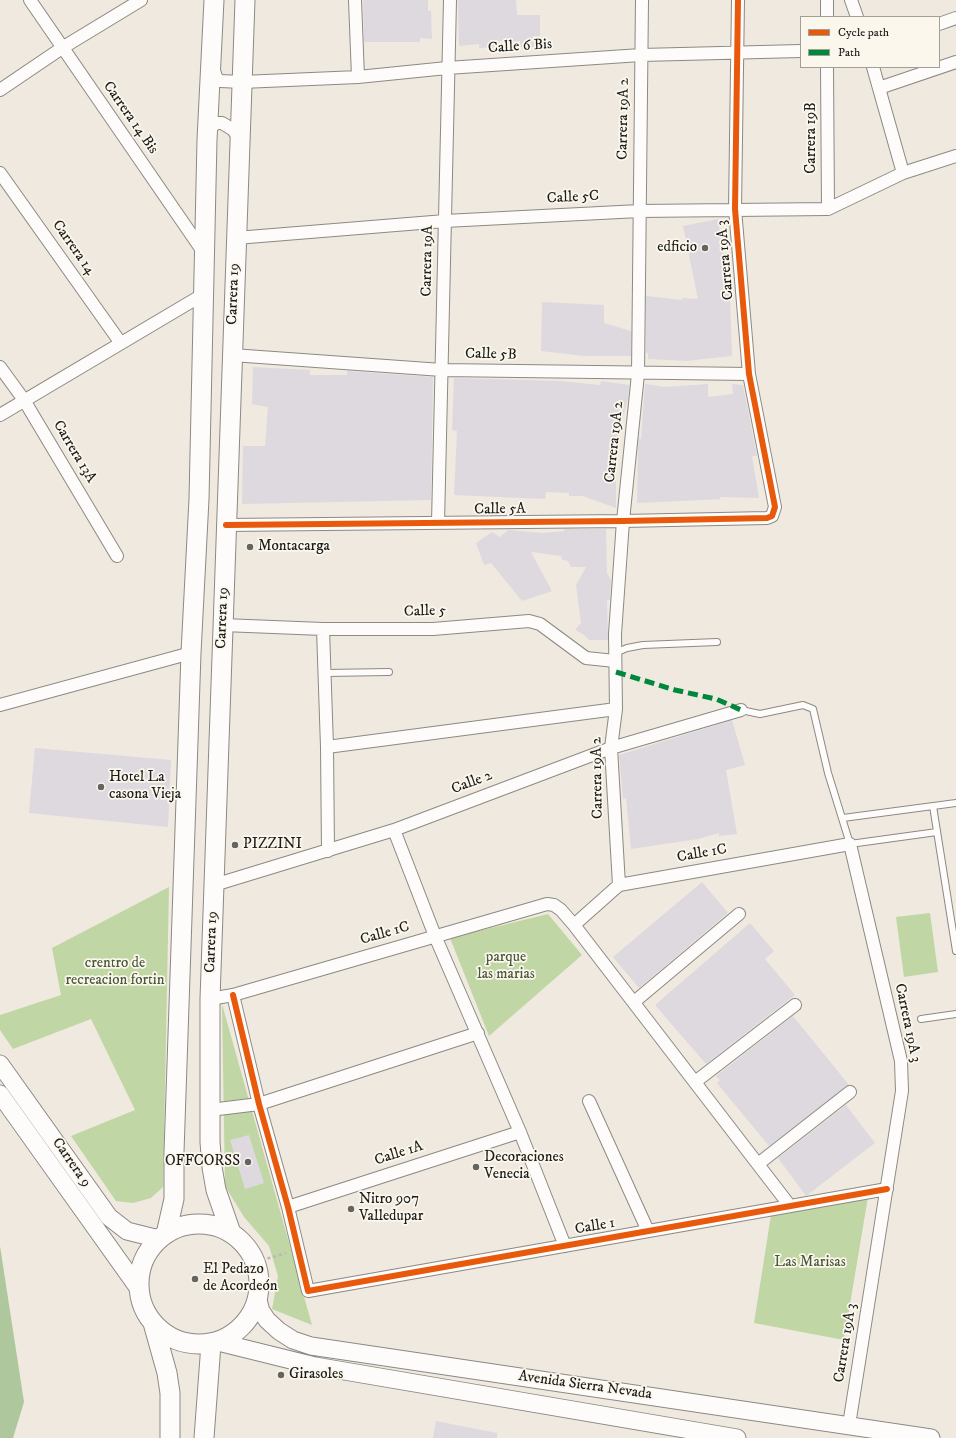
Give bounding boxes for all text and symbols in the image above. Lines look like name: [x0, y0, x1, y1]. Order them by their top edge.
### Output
legend: [800, 16, 940, 68]
text: Cycle path: [838, 25, 889, 40]
street label: Calle 6 Bis: [487, 36, 553, 58]
text: Path: [838, 45, 860, 60]
street label: Carrera 14 Bis: [98, 78, 162, 158]
street label: Carrera 19A 2: [614, 78, 634, 160]
street label: Carrera 19B: [803, 102, 821, 174]
street label: Calle 5C: [546, 188, 600, 208]
street label: Carrera 14: [48, 217, 98, 279]
street label: Carrera 19A 3: [714, 219, 738, 301]
street label: Carrera 19A: [418, 225, 438, 297]
place label: edficio: [657, 239, 697, 257]
marker: edficio: [700, 243, 710, 253]
street label: Carrera 19: [224, 263, 244, 325]
street label: Calle 5B: [465, 346, 517, 364]
street label: Carrera 19A 2: [602, 400, 628, 484]
street label: Carrera 13A: [48, 418, 100, 486]
street label: Calle 5A: [474, 501, 526, 519]
place label: Montacarga: [258, 538, 330, 556]
marker: Montacarga: [245, 542, 255, 552]
street label: Carrera 19: [213, 587, 233, 649]
street label: Calle 5: [404, 602, 446, 622]
street label: Carrera 19A 2: [588, 737, 608, 819]
street label: Calle 2: [449, 767, 495, 799]
place label: Hotel La casona Vieja: [109, 769, 181, 804]
marker: Hotel La casona Vieja: [96, 782, 106, 792]
place label: PIZZINI: [243, 836, 302, 854]
marker: PIZZINI: [230, 840, 240, 850]
street label: Calle 1C: [676, 841, 728, 867]
street label: Carrera 19: [202, 911, 222, 973]
street label: Calle 1C: [358, 918, 412, 950]
park label: parque las marias: [477, 949, 535, 984]
park label: crentro de recreacion fortin: [65, 955, 165, 990]
street label: Carrera 19A 3: [890, 982, 924, 1064]
street label: Carrera 9: [47, 1135, 95, 1191]
street label: Calle 1A: [373, 1138, 425, 1170]
place label: Decoraciones Venecia: [484, 1149, 564, 1184]
place label: OFFCORSS: [165, 1153, 240, 1171]
marker: OFFCORSS: [243, 1157, 253, 1167]
marker: Decoraciones Venecia: [471, 1162, 481, 1172]
place label: Nitro 907 Valledupar: [359, 1191, 423, 1226]
marker: Nitro 907 Valledupar: [346, 1204, 356, 1214]
street label: Calle 1: [574, 1215, 616, 1239]
park label: Las Marisas: [774, 1254, 846, 1272]
place label: El Pedazo de Acordeón: [203, 1261, 278, 1296]
marker: El Pedazo de Acordeón: [190, 1274, 200, 1284]
street label: Carrera 19A 3: [831, 1302, 861, 1384]
place label: Girasoles: [289, 1366, 343, 1384]
street label: Avenida Sierra Nevada: [517, 1368, 653, 1404]
marker: Girasoles: [276, 1370, 286, 1380]

